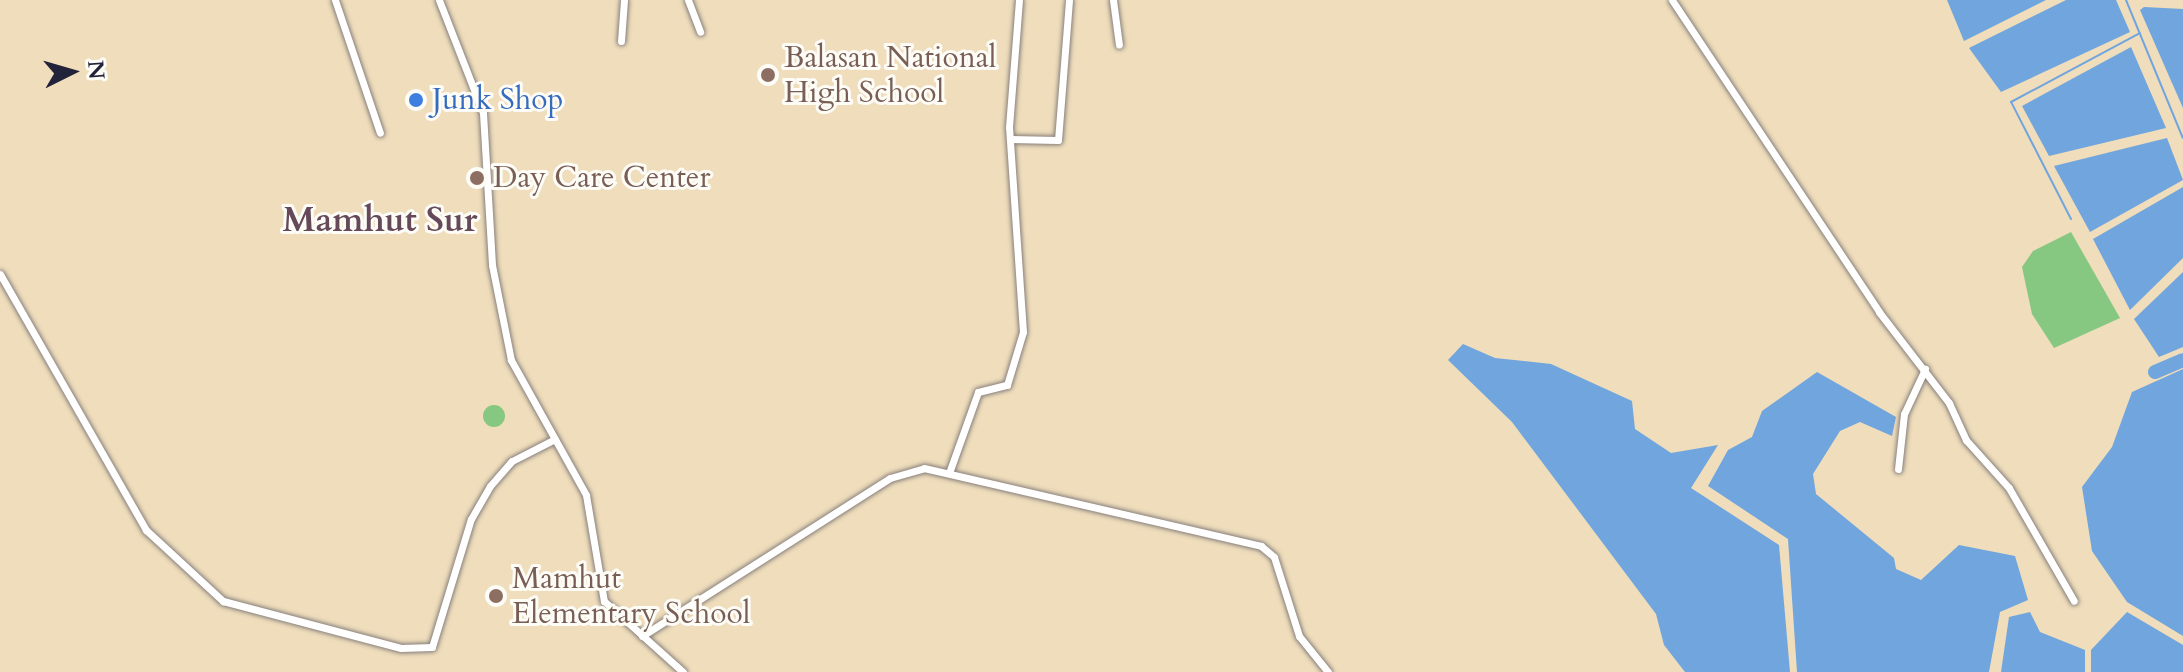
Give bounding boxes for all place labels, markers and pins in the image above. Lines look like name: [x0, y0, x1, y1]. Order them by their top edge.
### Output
place label: Balasan National High School: [784, 40, 996, 110]
marker: Balasan National High School: [759, 66, 777, 84]
place label: Junk Shop: [432, 82, 563, 118]
marker: Junk Shop: [407, 91, 425, 109]
place label: Day Care Center: [493, 160, 710, 196]
marker: Day Care Center: [468, 169, 486, 187]
place label: Mamhut Elementary School: [512, 561, 750, 632]
marker: Mamhut Elementary School: [487, 587, 505, 605]

